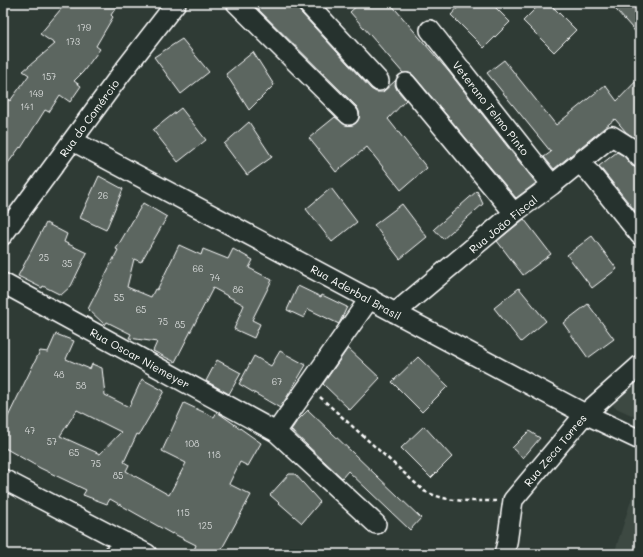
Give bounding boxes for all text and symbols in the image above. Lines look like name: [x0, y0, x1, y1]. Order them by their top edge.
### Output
house number: 179: [77, 22, 92, 33]
house number: 173: [66, 36, 80, 47]
street label: Veterano Telmo Pinto: [449, 58, 533, 159]
house number: 157: [42, 71, 56, 82]
street label: Rua do Comércio: [56, 76, 122, 160]
house number: 149: [29, 88, 44, 99]
house number: 141: [20, 101, 34, 112]
house number: 26: [98, 190, 108, 201]
street label: Rua João Fiscal: [466, 192, 540, 256]
house number: 25: [39, 252, 49, 263]
house number: 35: [62, 258, 72, 269]
street label: Rua Aderbal Brasil: [308, 261, 404, 323]
house number: 66: [193, 263, 203, 274]
house number: 74: [210, 272, 221, 283]
house number: 86: [233, 284, 243, 295]
house number: 55: [114, 292, 124, 303]
house number: 65: [136, 304, 146, 315]
house number: 75: [158, 316, 168, 327]
house number: 85: [175, 319, 185, 330]
street label: Rua Oscar Niemeyer: [87, 324, 193, 392]
house number: 48: [54, 369, 65, 380]
house number: 67: [272, 376, 282, 387]
house number: 58: [76, 380, 87, 391]
street label: Rua Zeca Torres: [520, 411, 590, 489]
house number: 47: [25, 425, 35, 436]
house number: 57: [47, 436, 57, 447]
house number: 108: [184, 438, 200, 449]
house number: 65: [69, 447, 79, 458]
house number: 118: [207, 449, 221, 460]
house number: 75: [91, 458, 101, 469]
house number: 85: [113, 470, 123, 481]
house number: 115: [176, 507, 190, 518]
house number: 125: [198, 520, 212, 531]

